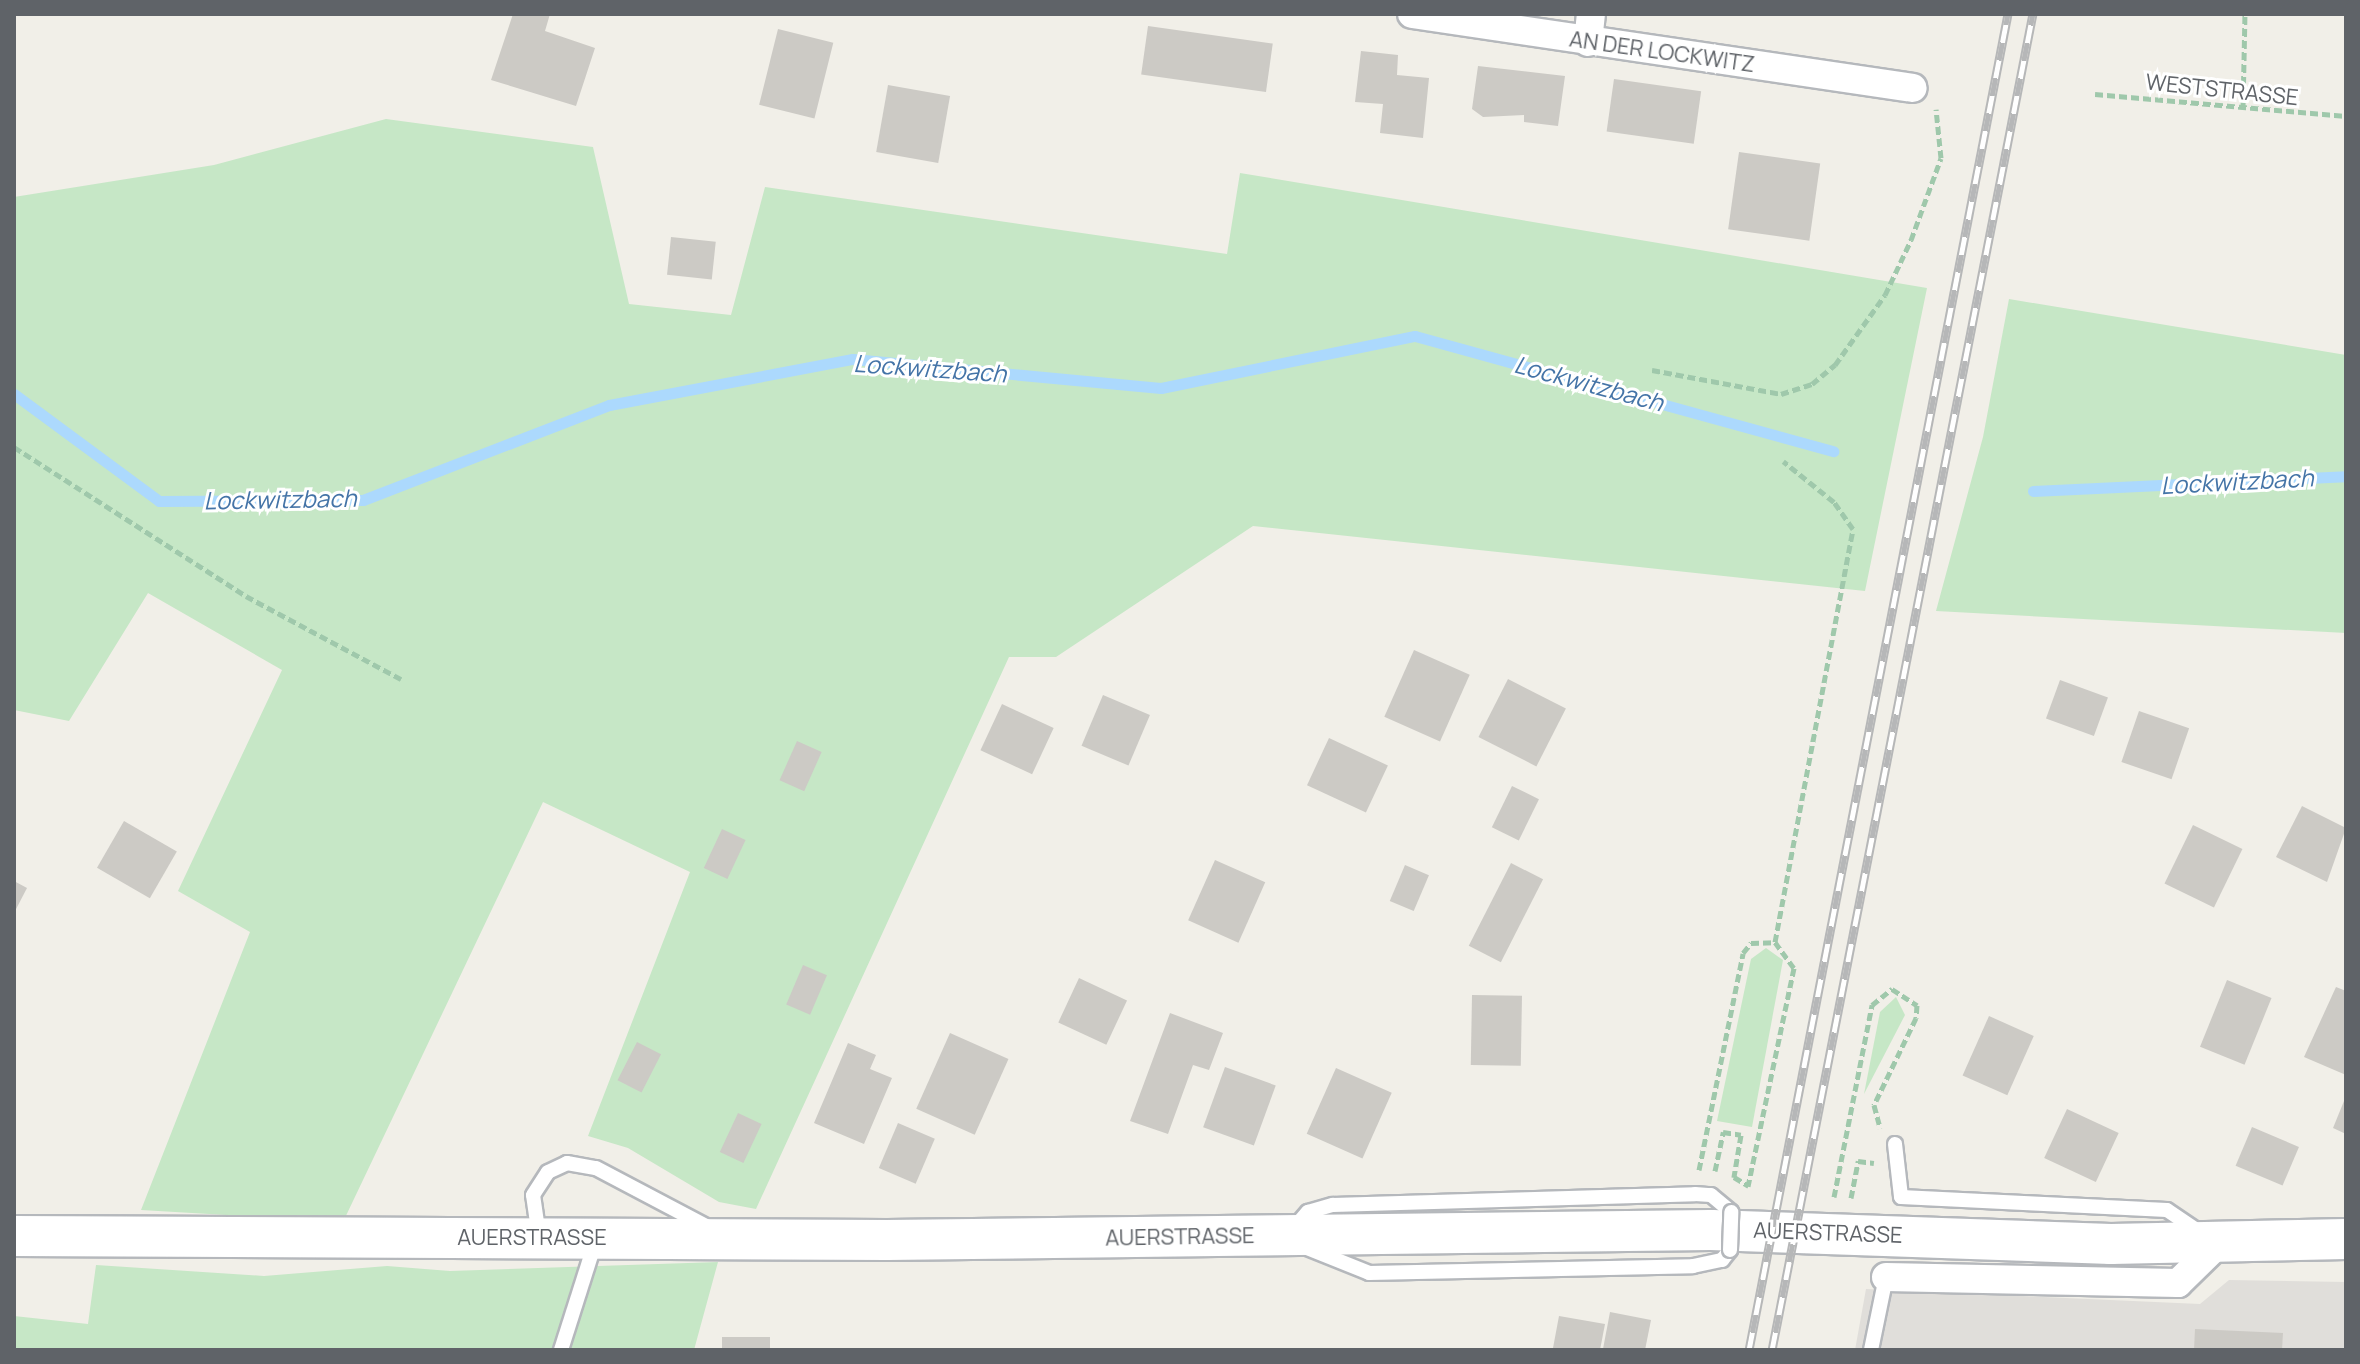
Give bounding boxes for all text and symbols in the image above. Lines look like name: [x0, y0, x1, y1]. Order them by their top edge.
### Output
street label: AN DER LOCKWITZ: [1568, 26, 1756, 78]
street label: WESTSTRASSE: [2144, 69, 2300, 111]
water label: Lockwitzbach: [853, 348, 1007, 388]
water label: Lockwitzbach: [1511, 349, 1667, 417]
water label: Lockwitzbach: [2160, 463, 2314, 499]
water label: Lockwitzbach: [203, 483, 357, 515]
street label: AUERSTRASSE: [1753, 1217, 1903, 1249]
street label: AUERSTRASSE: [1105, 1222, 1255, 1252]
street label: AUERSTRASSE: [457, 1225, 607, 1251]

